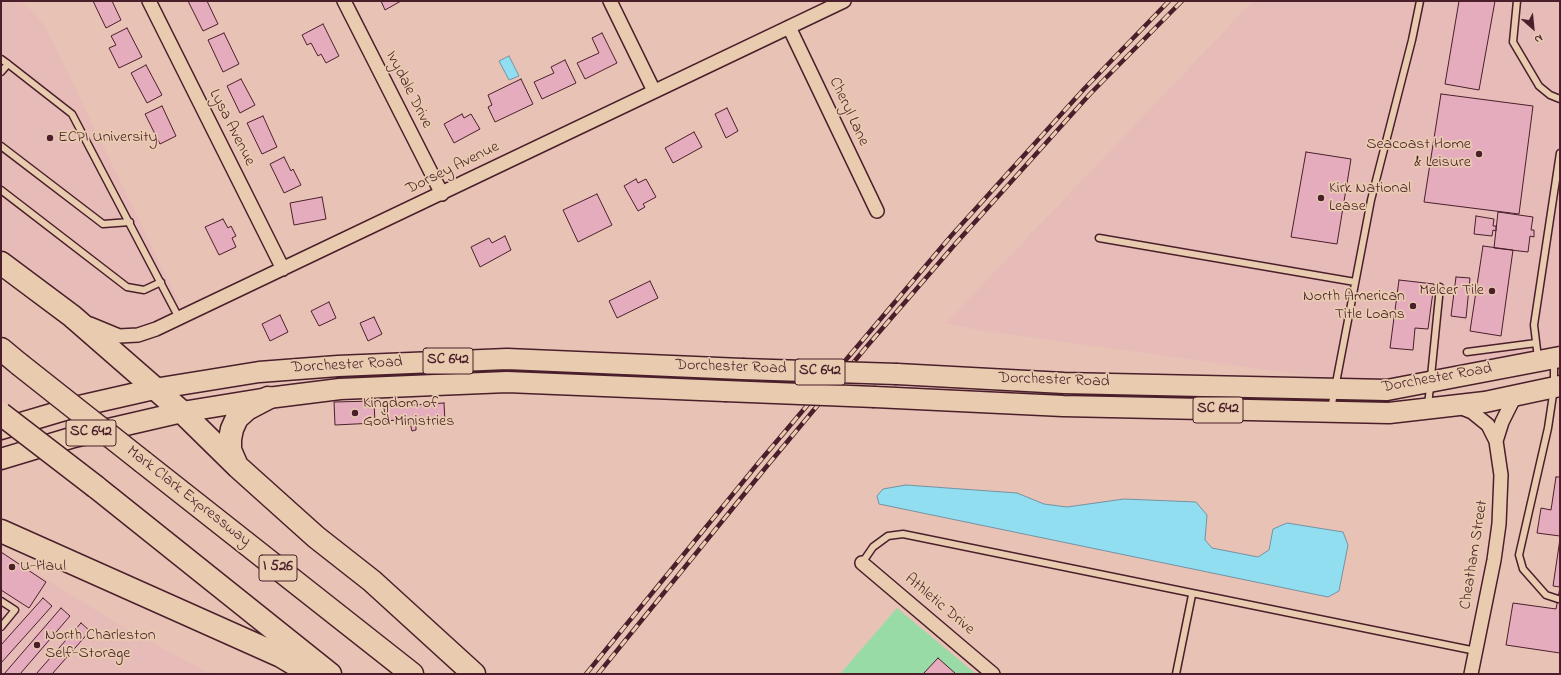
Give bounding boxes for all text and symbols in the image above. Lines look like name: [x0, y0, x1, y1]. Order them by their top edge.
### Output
north arrow: [1513, 8, 1553, 48]
text: N: [1532, 30, 1545, 48]
street label: Ivydale Drive: [380, 48, 436, 132]
street label: Cheryl Lane: [824, 75, 872, 149]
street label: Lysa Avenue: [204, 86, 258, 170]
place label: ECPI University: [58, 128, 158, 148]
marker: ECPI University: [45, 133, 55, 143]
place label: Seacoast Home & Leisure: [1366, 135, 1471, 173]
street label: Dorsey Avenue: [403, 138, 503, 200]
marker: Seacoast Home & Leisure: [1474, 149, 1484, 159]
place label: Kirk National Lease: [1329, 179, 1411, 217]
marker: Kirk National Lease: [1316, 193, 1326, 203]
place label: Melcer Tile: [1419, 281, 1484, 301]
marker: Melcer Tile: [1487, 286, 1497, 296]
place label: North American Title Loans: [1303, 287, 1405, 325]
marker: North American Title Loans: [1408, 301, 1418, 311]
road number: SC 642: [423, 348, 473, 374]
street label: Dorchester Road: [291, 353, 403, 379]
street label: Dorchester Road: [675, 356, 787, 380]
road number: SC 642: [795, 359, 845, 385]
street label: Dorchester Road: [1381, 360, 1493, 398]
street label: Dorchester Road: [998, 369, 1110, 393]
place label: Kingdom of God Ministries: [363, 394, 454, 432]
road number: SC 642: [1193, 397, 1243, 423]
marker: Kingdom of God Ministries: [350, 408, 360, 418]
road number: SC 642: [66, 420, 116, 446]
street label: Mark Clark Expressway: [122, 443, 254, 551]
street label: Cheatham Street: [1457, 499, 1493, 611]
road number: I 526: [259, 555, 297, 581]
place label: U-Haul: [20, 557, 66, 577]
marker: U-Haul: [7, 562, 17, 572]
street label: Athletic Drive: [900, 570, 978, 640]
place label: North Charleston Self-Storage: [45, 626, 156, 664]
marker: North Charleston Self-Storage: [32, 640, 42, 650]

